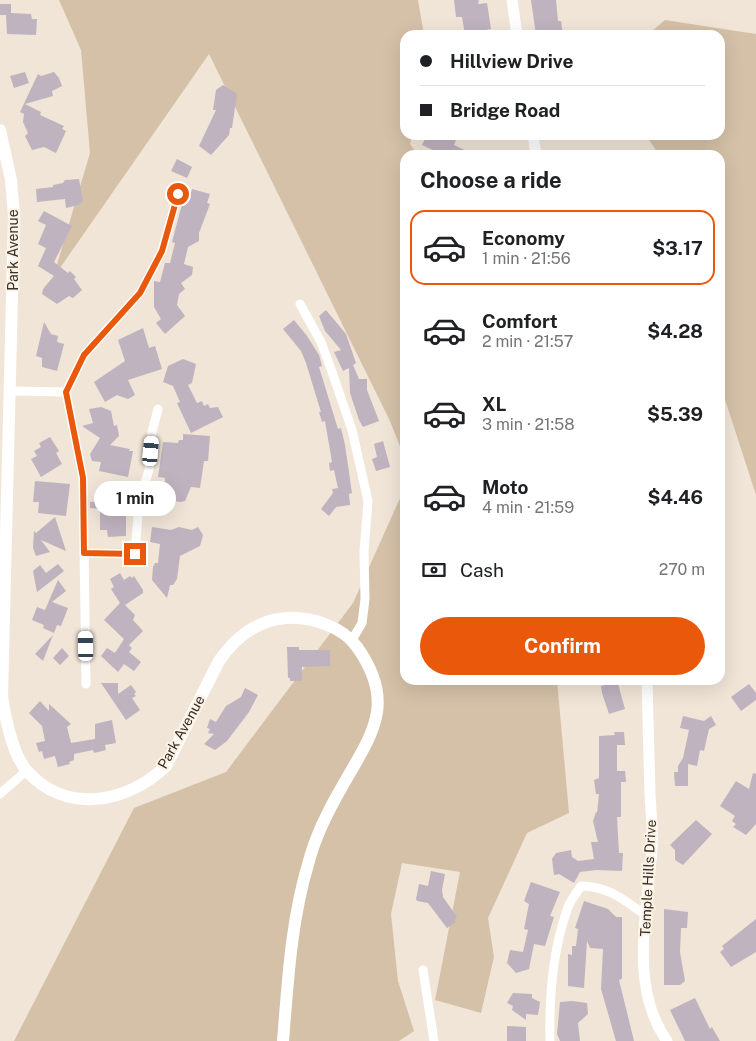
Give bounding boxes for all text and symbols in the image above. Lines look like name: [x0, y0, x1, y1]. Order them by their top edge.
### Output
text: Hillview Drive: [450, 50, 573, 72]
text: Bridge Road: [450, 99, 560, 121]
text: Choose a ride: [420, 167, 562, 193]
route start: [167, 183, 189, 205]
street label: Park Avenue: [5, 209, 21, 291]
icon: car: [422, 225, 467, 270]
text: Economy: [482, 227, 565, 249]
text: $3.17: [652, 237, 703, 259]
text: 1 min · 21:56: [482, 249, 571, 268]
icon: car: [422, 308, 467, 353]
text: Comfort: [482, 310, 558, 332]
text: $4.28: [647, 320, 703, 342]
text: 2 min · 21:57: [482, 332, 573, 351]
icon: car: [422, 391, 467, 436]
text: XL: [482, 393, 507, 415]
text: $5.39: [647, 403, 703, 425]
text: 3 min · 21:58: [482, 415, 575, 434]
car: [142, 435, 159, 467]
icon: car: [422, 474, 467, 519]
text: Moto: [482, 476, 528, 498]
callout: 1 min: [94, 482, 176, 516]
text: $4.46: [648, 486, 703, 508]
text: 1 min: [116, 489, 154, 508]
text: 4 min · 21:59: [482, 498, 574, 517]
route end: [124, 543, 146, 565]
icon: cash: [420, 556, 448, 584]
text: Cash: [460, 559, 504, 581]
text: 270 m: [659, 560, 705, 579]
button: Confirm: [420, 617, 705, 675]
car: [78, 631, 93, 661]
street label: Park Avenue: [154, 692, 208, 771]
street label: Temple Hills Drive: [637, 819, 659, 937]

